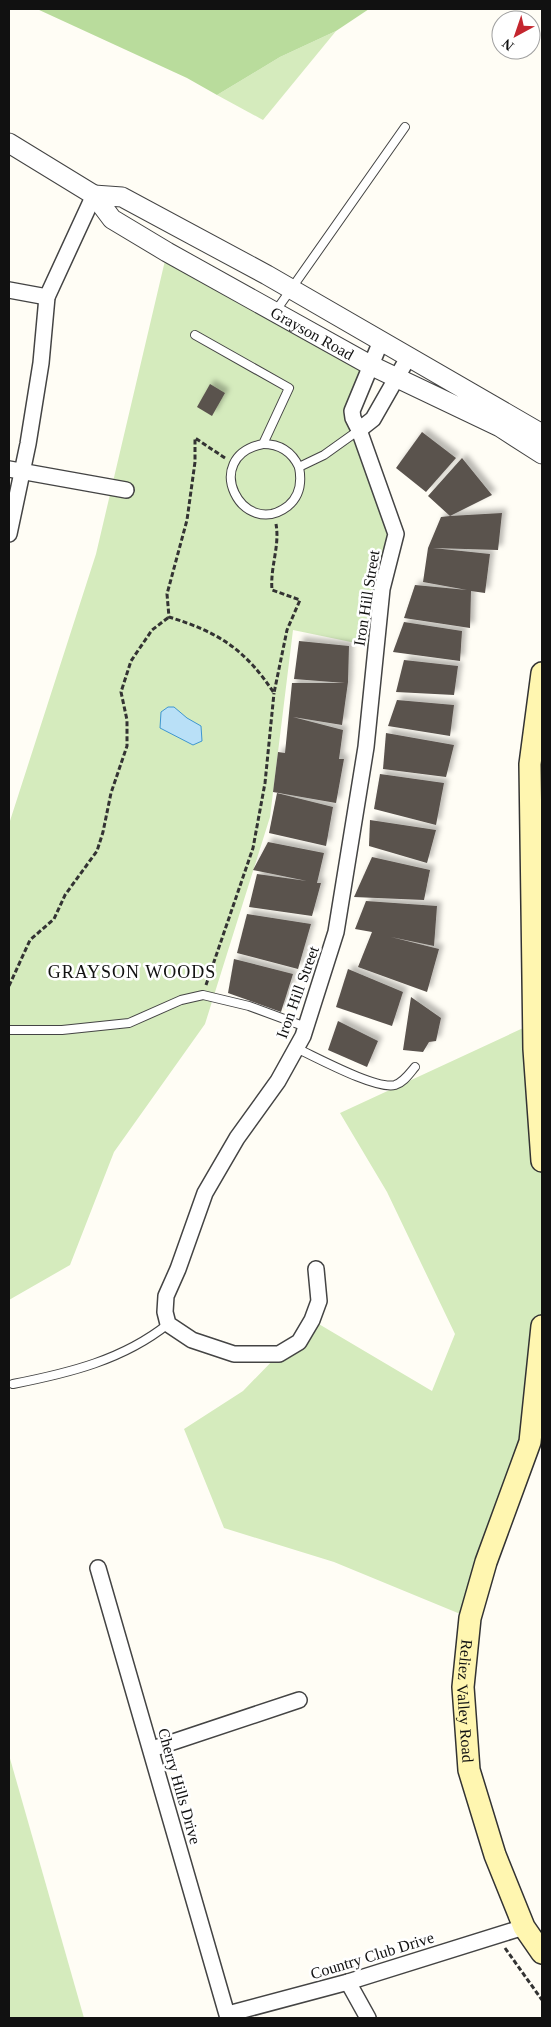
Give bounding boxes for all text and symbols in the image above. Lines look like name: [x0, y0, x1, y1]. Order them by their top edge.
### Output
north arrow: [491, 10, 541, 60]
text: N: [499, 36, 517, 54]
street label: Grayson Road: [268, 304, 357, 363]
street label: Iron Hill Street: [351, 548, 383, 647]
street label: Iron Hill Street: [273, 943, 322, 1041]
district label: GRAYSON WOODS: [48, 962, 216, 982]
street label: Reliez Valley Road: [454, 1639, 476, 1763]
street label: Cherry Hills Drive: [154, 1726, 204, 1846]
street label: Country Club Drive: [308, 1929, 436, 1983]

